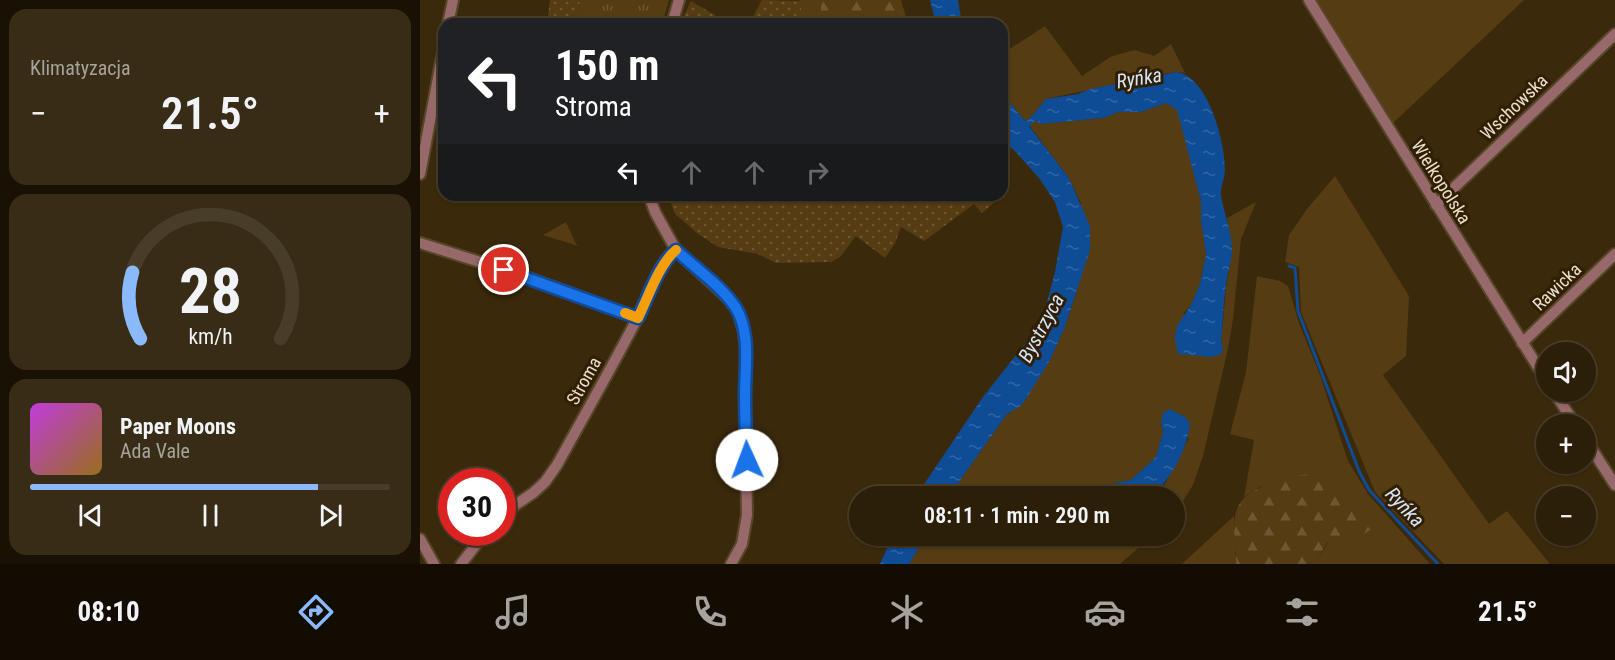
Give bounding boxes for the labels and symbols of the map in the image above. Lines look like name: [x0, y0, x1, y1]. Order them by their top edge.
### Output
water label: Ryńka: [1114, 63, 1164, 93]
street label: Wschowska: [1476, 70, 1551, 144]
street label: Wielkopolska: [1407, 136, 1475, 227]
pin: [478, 244, 529, 295]
street label: Rawicka: [1528, 259, 1585, 315]
water label: Bystrzyca: [1013, 290, 1069, 366]
street label: Stroma: [562, 353, 605, 408]
position arrow: [715, 428, 779, 492]
speed limit sign: 30: [438, 468, 516, 546]
water label: Ryńka: [1381, 482, 1429, 532]

